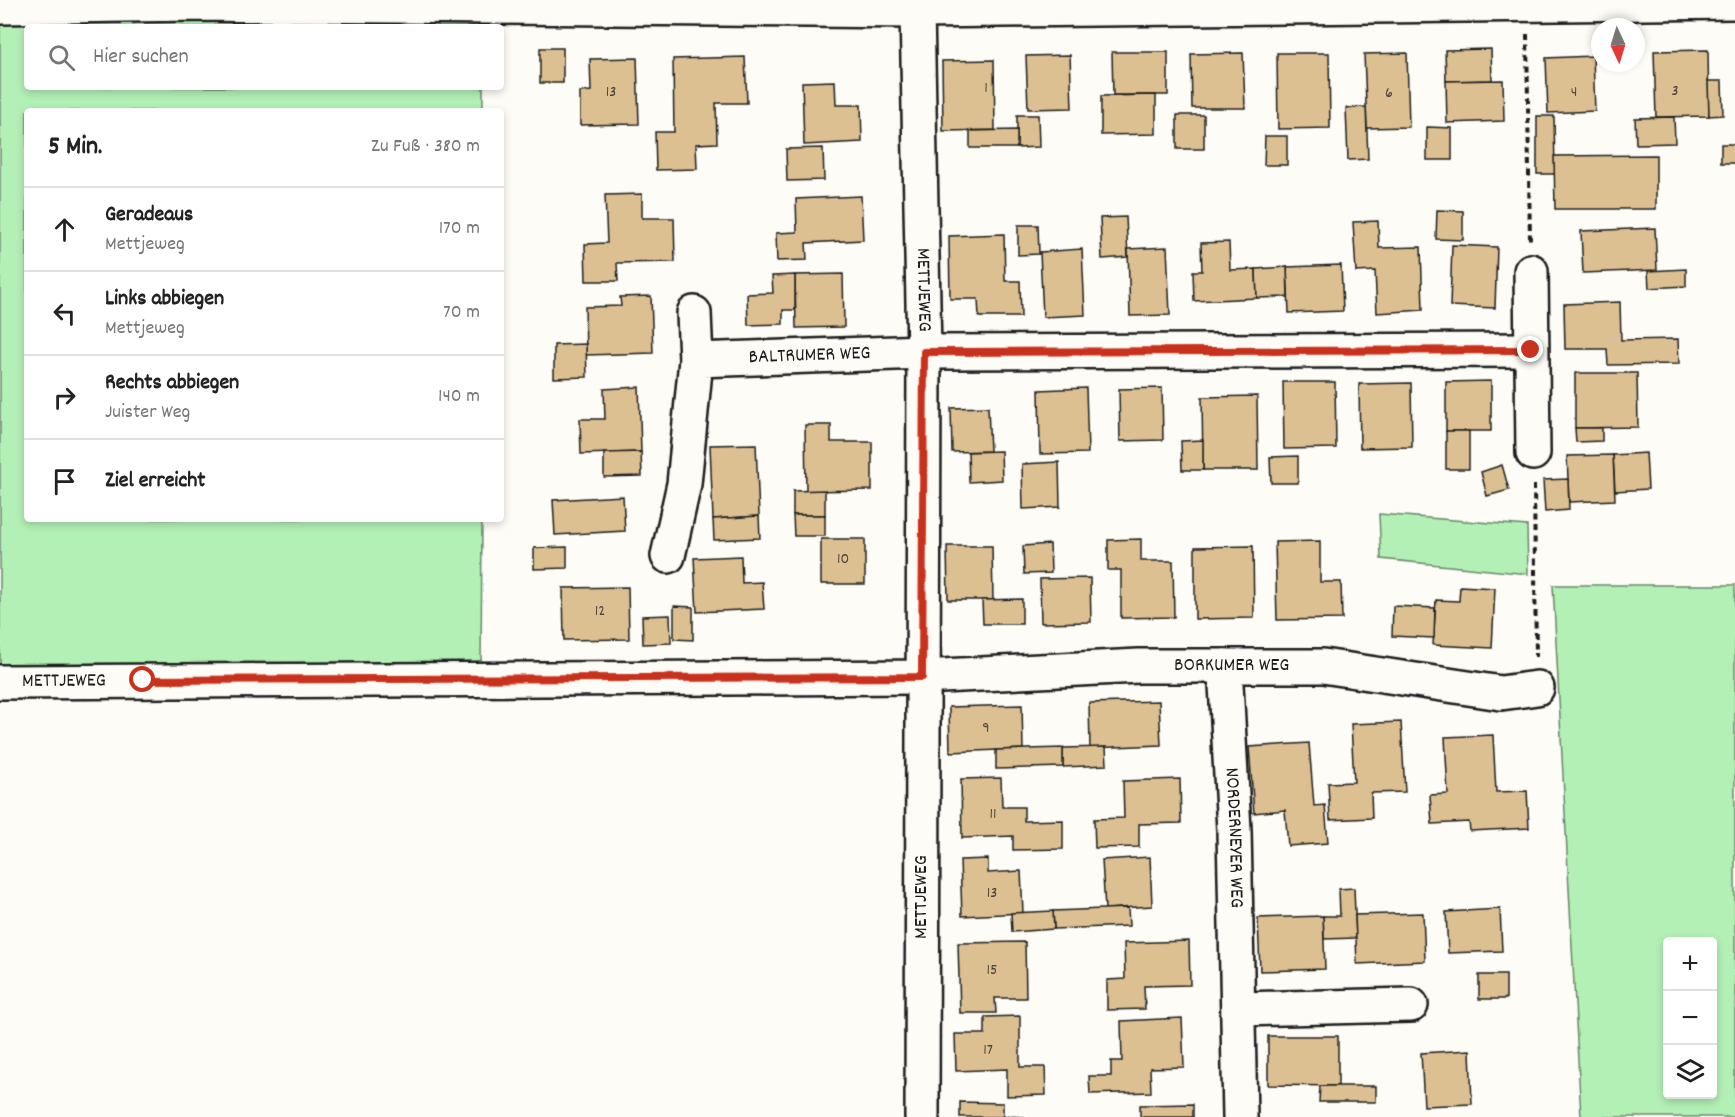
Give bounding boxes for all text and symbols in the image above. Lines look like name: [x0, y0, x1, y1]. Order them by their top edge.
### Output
north arrow: [1591, 18, 1645, 72]
search box: [24, 24, 504, 90]
icon: search: [45, 41, 78, 74]
text: Hier suchen: [93, 42, 189, 73]
house number: 1: [984, 77, 988, 100]
house number: 3: [1671, 80, 1679, 103]
house number: 13: [606, 81, 616, 104]
house number: 4: [1571, 81, 1577, 104]
house number: 6: [1385, 82, 1393, 105]
text: 5 Min.: [48, 129, 102, 166]
text: Zu Fuß · 380 m: [371, 133, 480, 161]
text: Geradeaus: [105, 200, 193, 231]
icon: ahead: [48, 213, 81, 246]
text: 170 m: [439, 215, 480, 243]
text: Mettjeweg: [105, 231, 185, 259]
street label: METTJEWEG: [908, 248, 938, 332]
text: Links abbiegen: [105, 284, 224, 315]
icon: left: [48, 297, 81, 330]
text: 70 m: [443, 299, 480, 327]
text: Mettjeweg: [105, 315, 185, 343]
route end: [1517, 336, 1543, 362]
street label: BALTRUMER WEG: [748, 340, 871, 372]
text: Rechts abbiegen: [105, 368, 239, 399]
icon: right: [48, 381, 81, 414]
text: 140 m: [438, 383, 480, 411]
text: Juister Weg: [105, 399, 190, 427]
icon: arrive: [48, 465, 81, 498]
text: Ziel erreicht: [105, 466, 205, 497]
house number: 10: [837, 548, 849, 571]
house number: 12: [595, 600, 605, 623]
street label: BORKUMER WEG: [1174, 652, 1289, 680]
route start: [129, 666, 155, 692]
street label: METTJEWEG: [22, 667, 106, 696]
house number: 9: [982, 717, 990, 740]
street label: NORDERNEYER WEG: [1217, 767, 1250, 908]
house number: 11: [989, 803, 997, 826]
street label: METTJEWEG: [908, 855, 936, 939]
house number: 13: [987, 882, 997, 905]
map controls: [1663, 937, 1717, 1099]
button: +: [1663, 937, 1717, 991]
house number: 15: [987, 959, 997, 982]
button: −: [1663, 991, 1717, 1045]
house number: 17: [983, 1039, 993, 1062]
button: layers: [1663, 1045, 1717, 1099]

